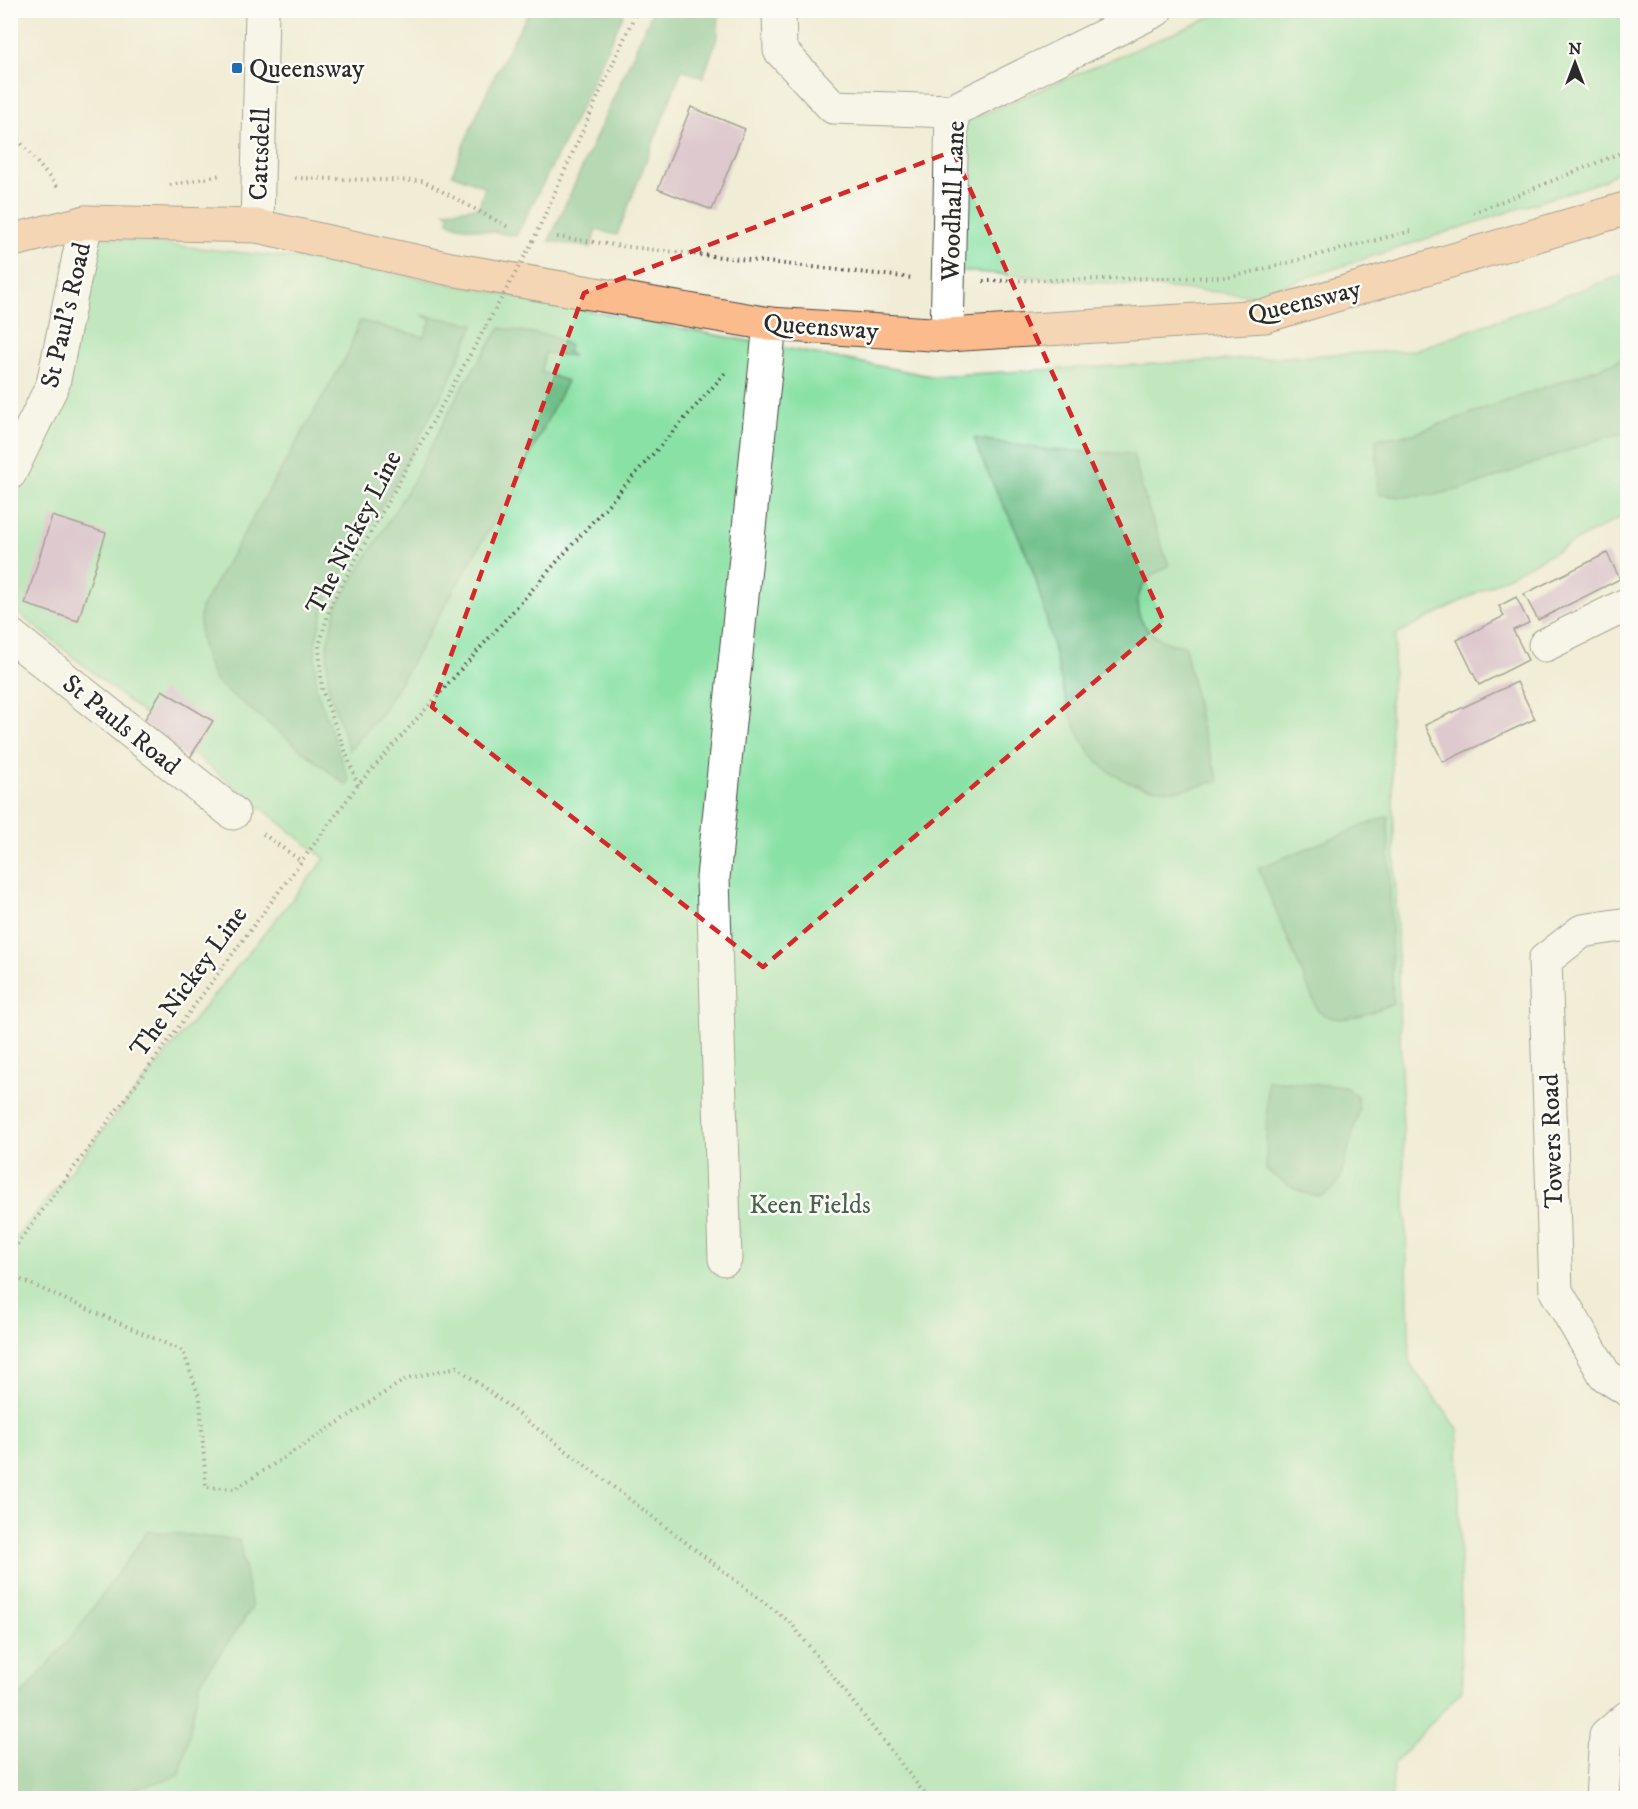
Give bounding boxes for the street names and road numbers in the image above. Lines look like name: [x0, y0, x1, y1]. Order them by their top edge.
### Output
street label: Cattsdell: [242, 107, 279, 201]
street label: Woodhall Lane: [934, 120, 973, 283]
street label: St Paul's Road: [34, 239, 99, 391]
street label: Queensway: [1244, 272, 1365, 332]
street label: Queensway: [762, 307, 880, 348]
street label: The Nickey Line: [299, 445, 410, 620]
street label: St Pauls Road: [55, 668, 187, 783]
street label: The Nickey Line: [123, 900, 255, 1064]
street label: Towers Road: [1534, 1073, 1571, 1209]

